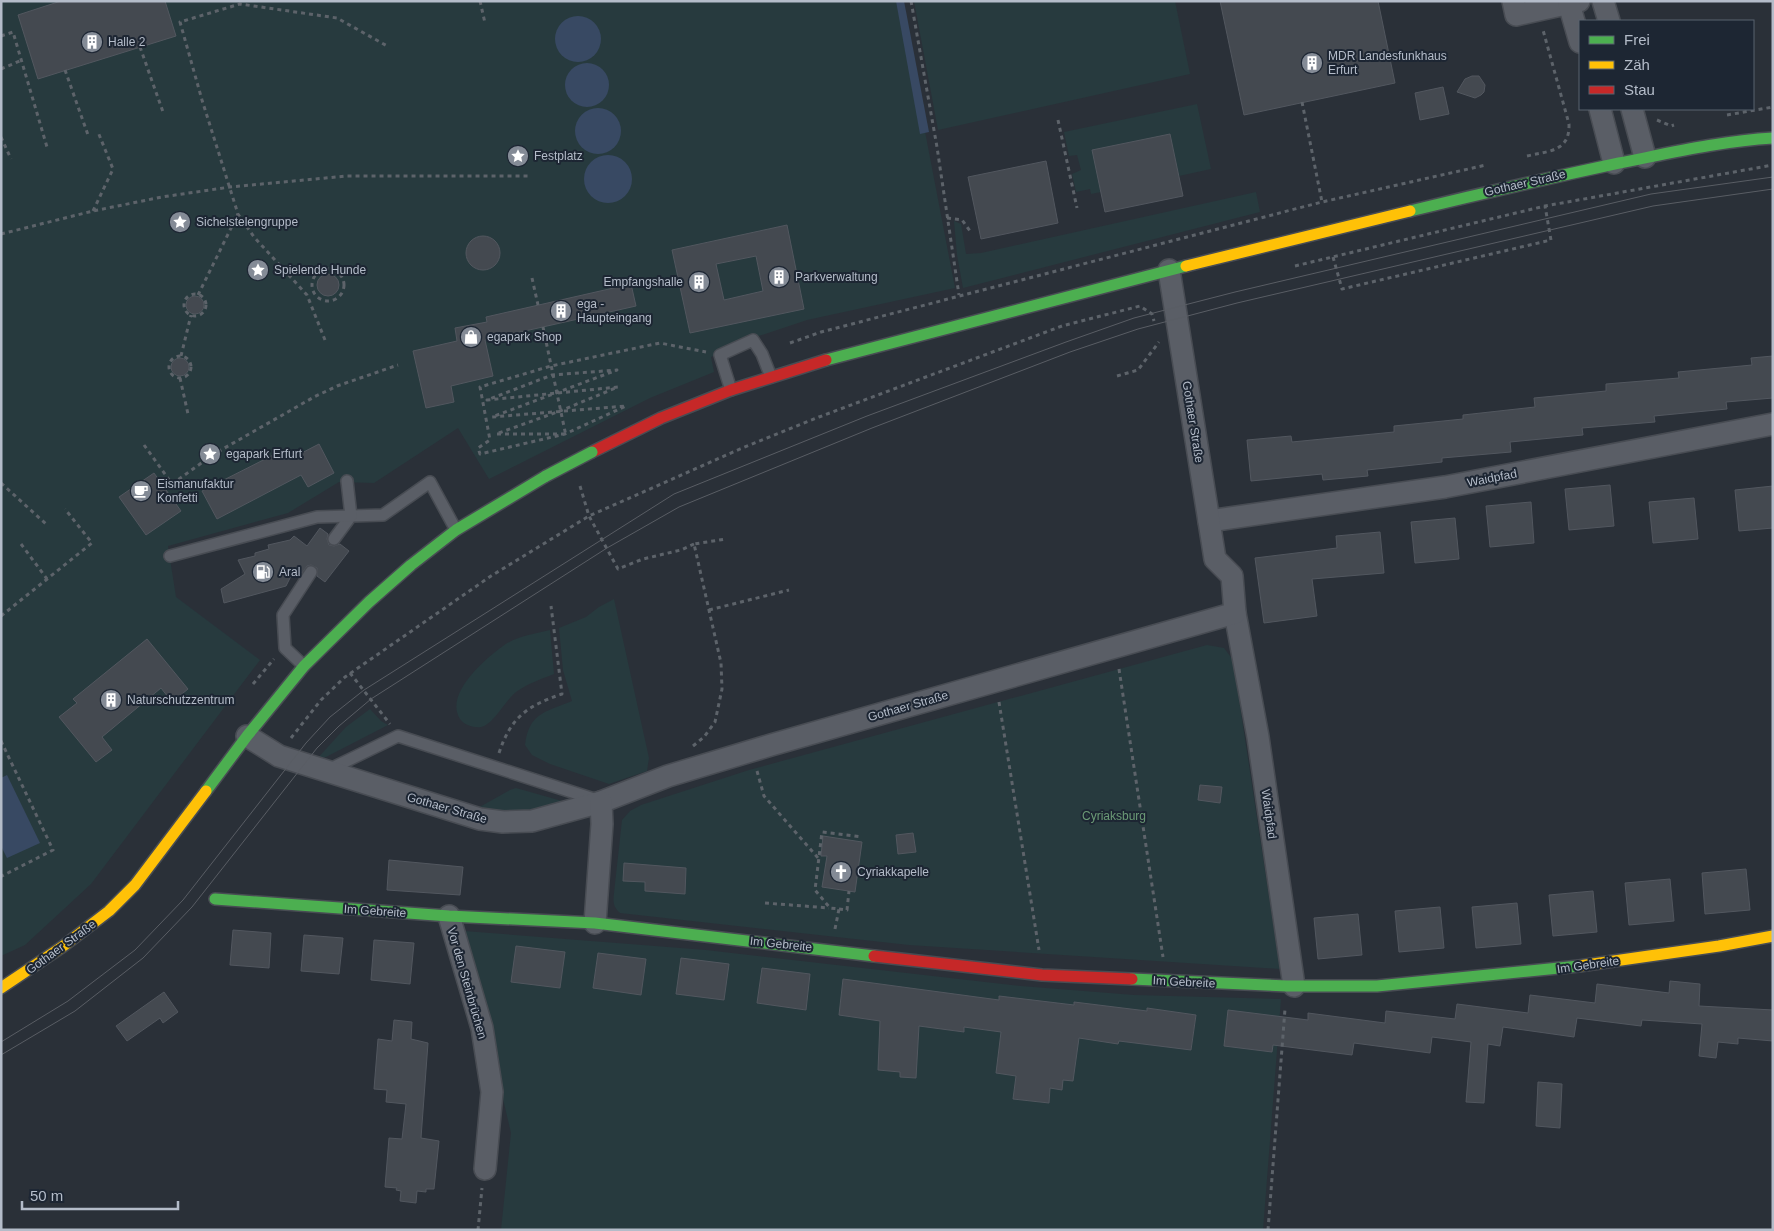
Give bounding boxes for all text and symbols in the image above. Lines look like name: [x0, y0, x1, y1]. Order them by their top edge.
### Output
legend: [1579, 20, 1754, 110]
building icon: Halle 2: [80, 30, 104, 54]
text: Frei: [1624, 31, 1650, 48]
place label: Halle 2: [108, 35, 146, 49]
place label: MDR Landesfunkhaus Erfurt: [1328, 49, 1447, 77]
building icon: MDR Landesfunkhaus Erfurt: [1300, 51, 1324, 75]
text: Zäh: [1624, 56, 1650, 73]
text: Stau: [1624, 81, 1655, 98]
place icon: Festplatz: [506, 144, 530, 168]
place label: Festplatz: [534, 149, 583, 163]
street label: Gothaer Straße: [1483, 167, 1567, 199]
place icon: Sichelstelengruppe: [168, 210, 192, 234]
place label: Sichelstelengruppe: [196, 215, 298, 229]
place icon: Spielende Hunde: [246, 258, 270, 282]
place label: Spielende Hunde: [274, 263, 366, 277]
building icon: Parkverwaltung: [767, 265, 791, 289]
building icon: Empfangshalle: [687, 270, 711, 294]
place label: Parkverwaltung: [795, 270, 878, 284]
place label: Empfangshalle: [604, 275, 683, 289]
place label: ega - Haupteingang: [577, 297, 652, 325]
building icon: ega - Haupteingang: [549, 299, 573, 323]
shop icon: egapark Shop: [459, 325, 483, 349]
place label: egapark Shop: [487, 330, 562, 344]
street label: Gothaer Straße: [1180, 380, 1206, 464]
place icon: egapark Erfurt: [198, 442, 222, 466]
place label: egapark Erfurt: [226, 447, 303, 461]
street label: Waidpfad: [1466, 466, 1518, 490]
place label: Eismanufaktur Konfetti: [157, 477, 234, 505]
cafe icon: Eismanufaktur Konfetti: [129, 479, 153, 503]
fuel station icon: Aral: [251, 560, 275, 584]
place label: Aral: [279, 565, 300, 579]
building icon: Naturschutzzentrum: [99, 688, 123, 712]
street label: Gothaer Straße: [866, 688, 950, 724]
place label: Naturschutzzentrum: [127, 693, 234, 707]
street label: Waidpfad: [1259, 788, 1279, 840]
street label: Gothaer Straße: [405, 790, 489, 826]
park label: Cyriaksburg: [1082, 809, 1146, 823]
church icon: Cyriakkapelle: [829, 860, 853, 884]
place label: Cyriakkapelle: [857, 865, 929, 879]
street label: Im Gebreite: [343, 902, 407, 920]
street label: Gothaer Straße: [23, 917, 99, 977]
street label: Vor den Steinbrüchen: [444, 926, 490, 1040]
street label: Im Gebreite: [749, 934, 813, 954]
street label: Im Gebreite: [1556, 954, 1620, 976]
street label: Im Gebreite: [1152, 973, 1216, 991]
scale bar: [22, 1178, 179, 1210]
text: 50 m: [30, 1187, 63, 1204]

